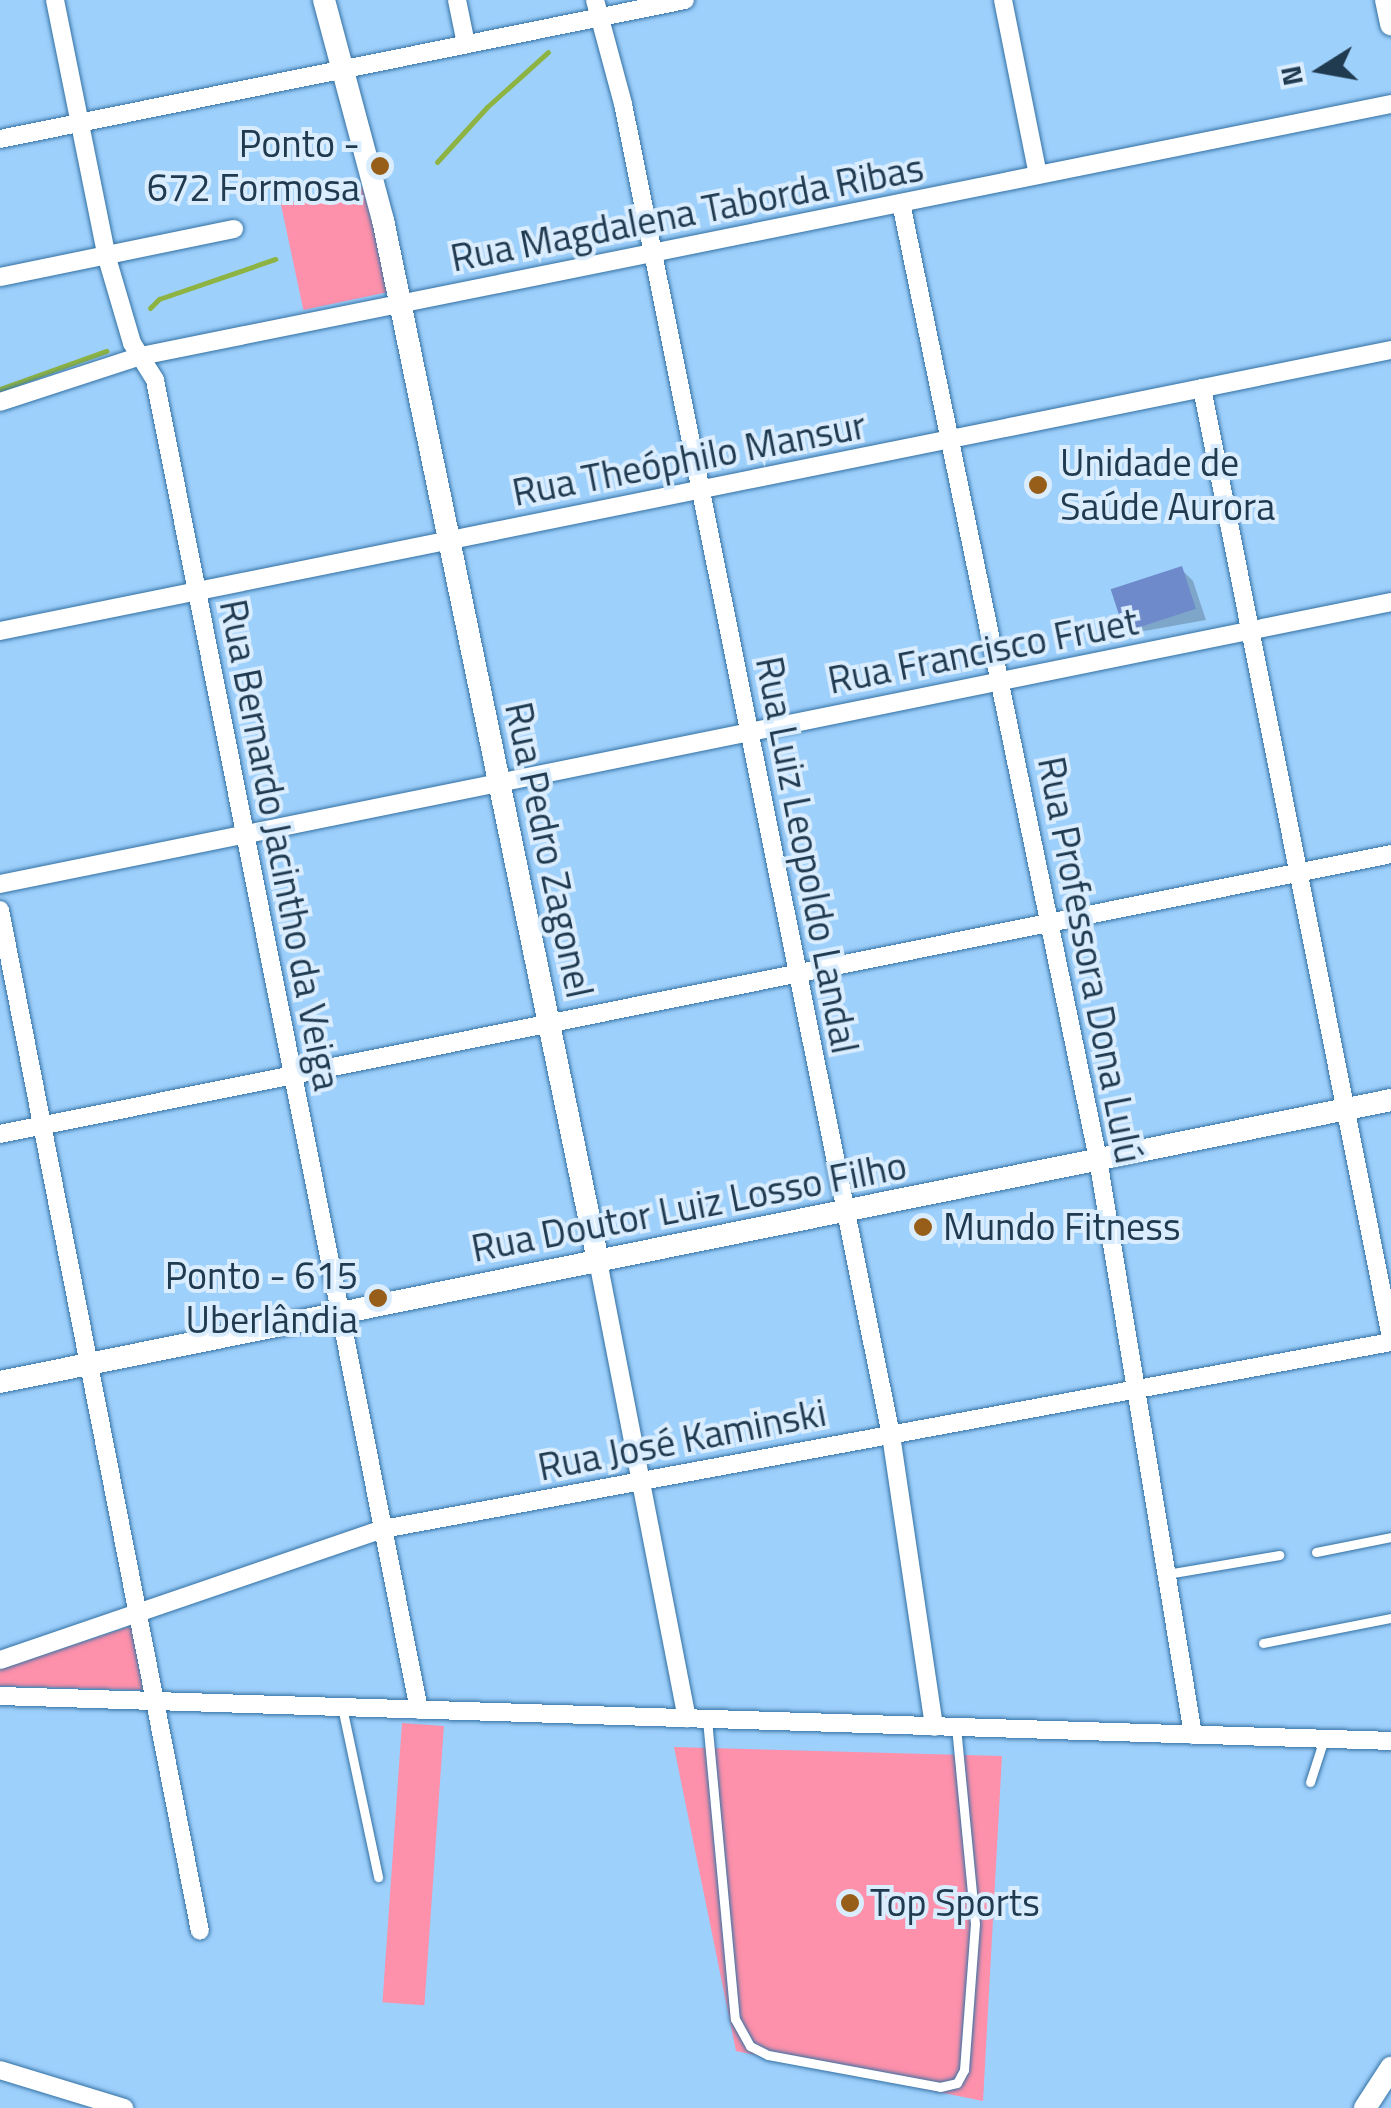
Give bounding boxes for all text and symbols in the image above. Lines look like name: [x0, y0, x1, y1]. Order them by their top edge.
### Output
north arrow: [1271, 20, 1371, 120]
text: N: [1268, 62, 1314, 89]
place label: Ponto - 672 Formosa: [147, 121, 360, 210]
street label: Rua Magdalena Taborda Ribas: [447, 145, 927, 281]
marker: Ponto - 672 Formosa: [369, 155, 391, 177]
street label: Rua Theóphilo Mansur: [509, 402, 869, 516]
place label: Unidade de Saúde Aurora: [1060, 440, 1275, 530]
marker: Unidade de Saúde Aurora: [1025, 472, 1051, 498]
street label: Rua Bernardo Jacintho da Veiga: [210, 596, 350, 1094]
street label: Rua Francisco Fruet: [824, 599, 1142, 703]
street label: Rua Luiz Leopoldo Landal: [746, 653, 868, 1057]
street label: Rua Pedro Zagonel: [495, 698, 603, 1002]
street label: Rua Professora Dona Lulú: [1028, 753, 1152, 1167]
street label: Rua Doutor Luiz Losso Filho: [468, 1142, 910, 1272]
place label: Mundo Fitness: [943, 1204, 1181, 1250]
marker: Mundo Fitness: [912, 1216, 934, 1238]
place label: Ponto - 615 Uberlândia: [165, 1253, 358, 1342]
marker: Ponto - 615 Uberlândia: [367, 1287, 389, 1309]
street label: Rua José Kaminski: [534, 1390, 830, 1490]
place label: Top Sports: [870, 1880, 1040, 1926]
marker: Top Sports: [839, 1892, 861, 1914]

